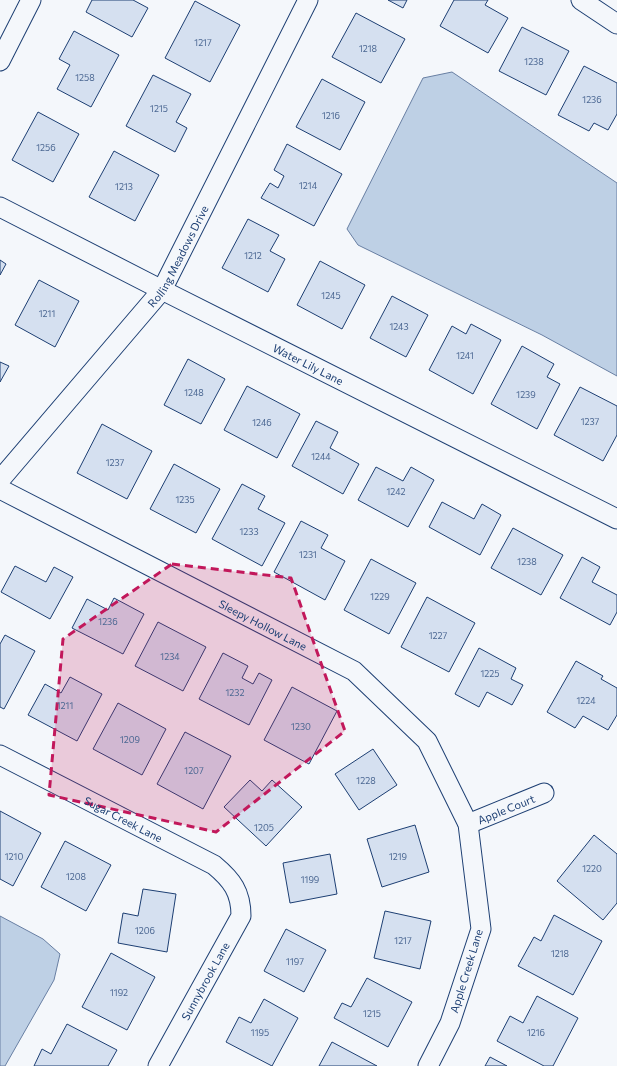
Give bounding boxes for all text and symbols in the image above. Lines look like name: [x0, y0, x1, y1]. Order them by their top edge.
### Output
house number: 1217: [194, 37, 212, 48]
house number: 1218: [359, 43, 377, 54]
house number: 1238: [524, 56, 544, 67]
house number: 1258: [75, 72, 95, 83]
house number: 1236: [582, 94, 602, 105]
house number: 1215: [150, 103, 168, 114]
house number: 1216: [322, 110, 340, 121]
house number: 1256: [36, 142, 56, 153]
house number: 1214: [299, 180, 318, 191]
house number: 1213: [115, 181, 133, 192]
street label: Rolling Meadows Drive: [144, 203, 210, 309]
house number: 1212: [244, 250, 262, 261]
house number: 1245: [321, 290, 341, 301]
house number: 1211: [39, 308, 55, 319]
house number: 1243: [389, 321, 409, 332]
street label: Water Lily Lane: [271, 341, 346, 387]
house number: 1241: [456, 350, 474, 361]
house number: 1248: [184, 387, 204, 398]
house number: 1239: [516, 389, 536, 400]
house number: 1237: [581, 416, 600, 427]
house number: 1246: [252, 417, 272, 428]
house number: 1244: [311, 451, 331, 462]
house number: 1237: [106, 457, 125, 468]
house number: 1242: [387, 486, 405, 497]
house number: 1235: [175, 494, 195, 505]
house number: 1233: [239, 526, 259, 537]
house number: 1231: [299, 549, 317, 560]
house number: 1238: [517, 556, 537, 567]
house number: 1229: [370, 591, 390, 602]
street label: Sleepy Hollow Lane: [217, 596, 310, 652]
house number: 1236: [98, 616, 118, 627]
house number: 1227: [429, 630, 448, 641]
house number: 1234: [160, 651, 180, 662]
house number: 1225: [481, 668, 500, 679]
house number: 1232: [226, 687, 244, 698]
house number: 1224: [576, 695, 596, 706]
house number: 1211: [57, 700, 73, 711]
house number: 1230: [291, 721, 311, 732]
house number: 1209: [120, 734, 140, 745]
house number: 1207: [184, 765, 204, 776]
house number: 1228: [356, 775, 376, 786]
street label: Apple Court: [475, 791, 537, 826]
street label: Sugar Creek Lane: [82, 793, 165, 844]
house number: 1205: [254, 822, 274, 833]
house number: 1210: [5, 851, 23, 862]
house number: 1219: [389, 851, 407, 862]
house number: 1220: [582, 863, 602, 874]
house number: 1208: [66, 871, 86, 882]
house number: 1199: [301, 874, 319, 885]
house number: 1206: [135, 925, 155, 936]
street label: Apple Creek Lane: [447, 927, 485, 1014]
house number: 1217: [394, 935, 412, 946]
street label: Sunnybrook Lane: [178, 940, 232, 1022]
house number: 1218: [551, 948, 569, 959]
house number: 1197: [286, 956, 304, 967]
house number: 1192: [110, 987, 128, 998]
house number: 1215: [363, 1008, 381, 1019]
house number: 1195: [251, 1027, 269, 1038]
house number: 1216: [527, 1027, 545, 1038]

